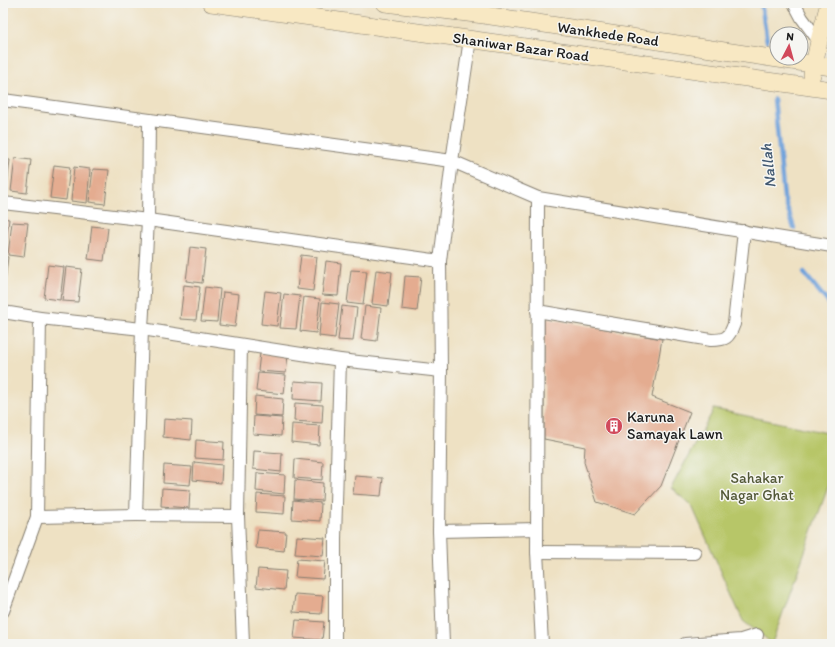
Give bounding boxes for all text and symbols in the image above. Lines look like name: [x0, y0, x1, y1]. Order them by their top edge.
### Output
street label: Wankhede Road: [556, 18, 660, 50]
north arrow: [769, 26, 809, 66]
street label: Shaniwar Bazar Road: [452, 29, 591, 66]
text: N: [786, 30, 794, 43]
water label: Nallah: [756, 142, 780, 189]
place label: Karuna Samayak Lawn: [627, 408, 723, 443]
building icon: Karuna Samayak Lawn: [604, 416, 624, 436]
park label: Sahakar Nagar Ghat: [720, 469, 794, 504]

